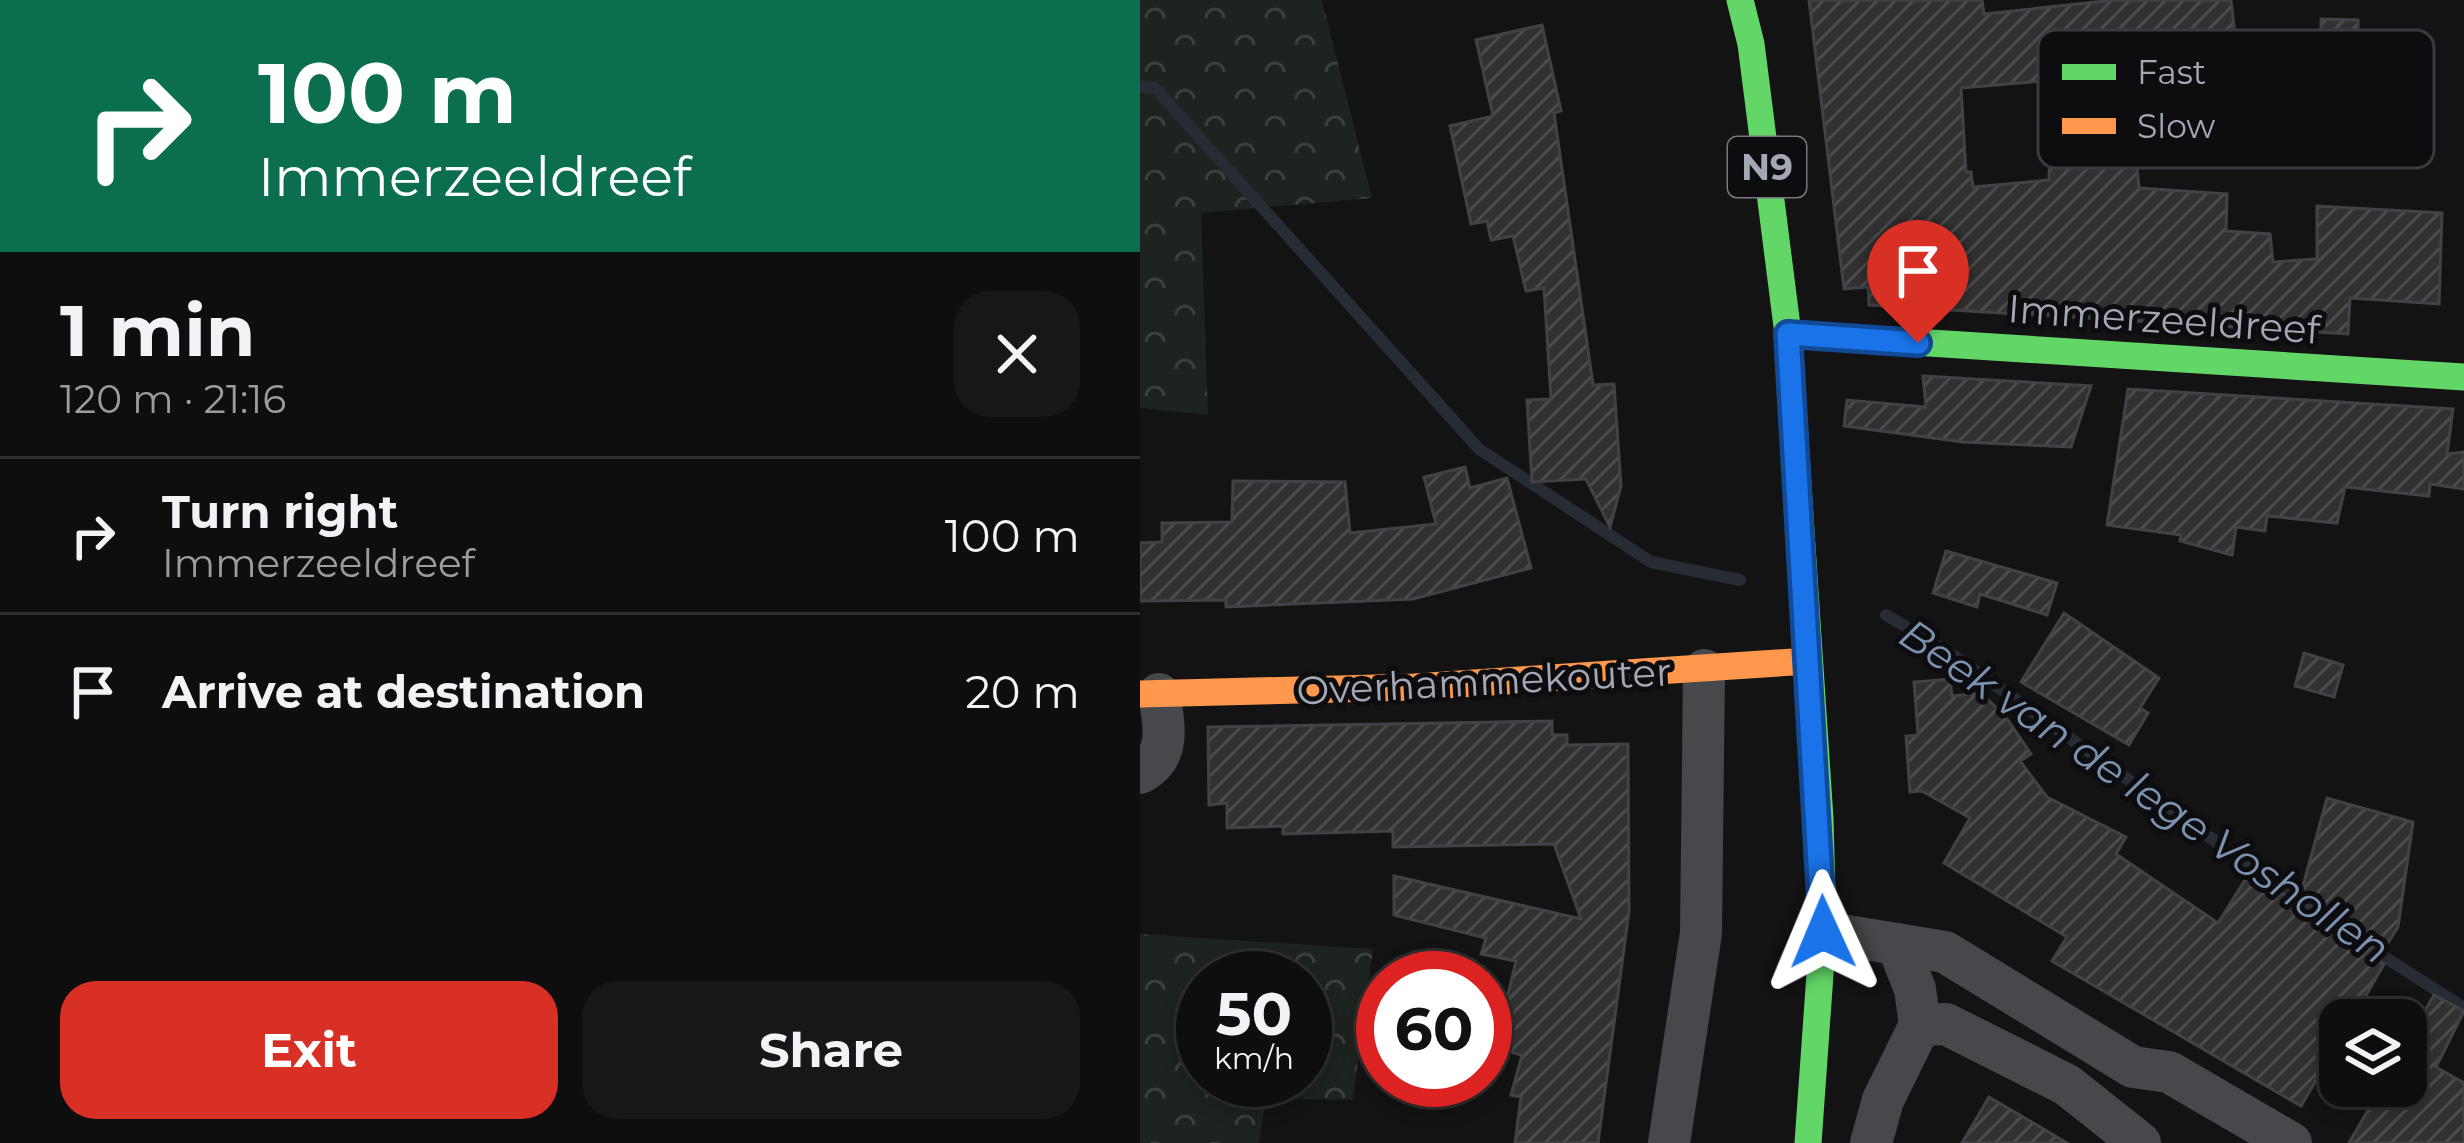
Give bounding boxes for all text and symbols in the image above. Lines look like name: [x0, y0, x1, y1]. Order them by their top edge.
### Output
legend: [2038, 30, 2434, 168]
text: 100 m: [258, 42, 517, 144]
icon: right: [60, 48, 216, 204]
text: Fast: [2137, 52, 2206, 92]
text: Slow: [2137, 106, 2215, 146]
road number: N9: [1728, 137, 1806, 197]
text: Immerzeeldreef: [258, 144, 691, 210]
pin: [1867, 220, 1969, 343]
icon: arrive: [1885, 238, 1951, 304]
street label: Immerzeeldreef: [2006, 284, 2323, 354]
text: 1 min: [60, 286, 256, 374]
button: close: [954, 291, 1080, 417]
text: 120 m · 21:16: [60, 375, 286, 423]
text: Turn right: [162, 484, 398, 539]
icon: right: [60, 503, 126, 569]
text: 100 m: [945, 508, 1080, 563]
text: Immerzeeldreef: [162, 539, 475, 587]
water label: Beek van de lege Voshollen: [1890, 607, 2400, 975]
street label: Overhammekouter: [1295, 647, 1673, 715]
icon: arrive: [60, 659, 126, 725]
text: Arrive at destination: [162, 664, 645, 719]
text: 20 m: [965, 664, 1080, 719]
position arrow: [1760, 869, 1886, 995]
speed limit sign: 60: [1356, 951, 1512, 1107]
text: 50: [1216, 977, 1292, 1050]
button: Exit: [60, 981, 558, 1119]
button: Share: [582, 981, 1080, 1119]
map controls: [2319, 999, 2427, 1107]
button: layers: [2319, 999, 2427, 1107]
text: km/h: [1214, 1040, 1294, 1077]

